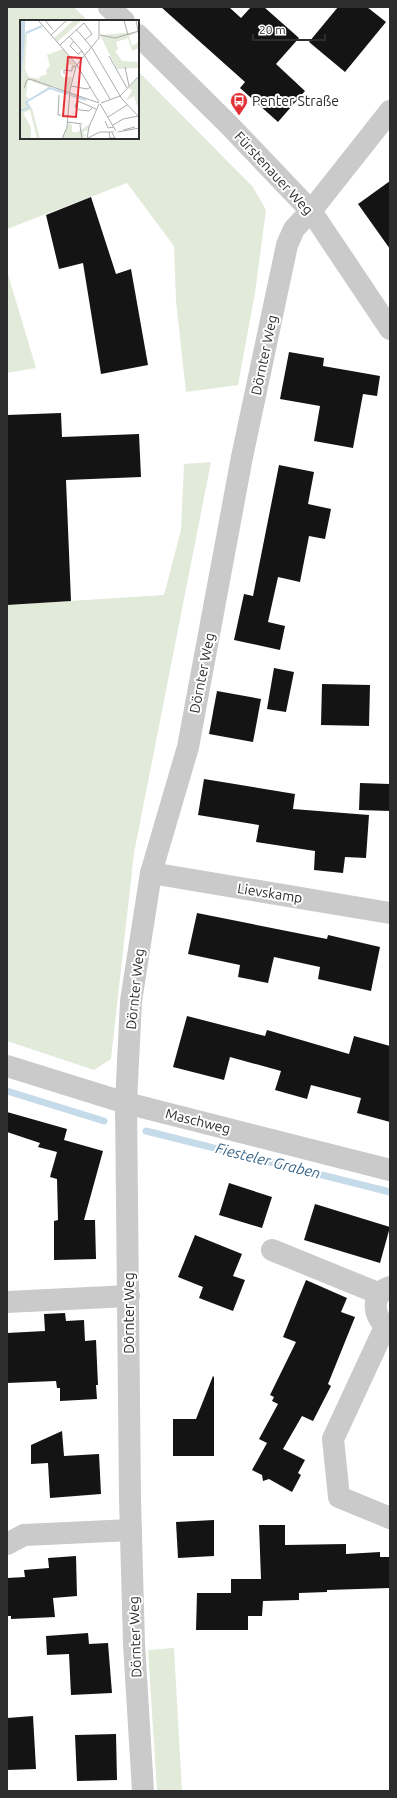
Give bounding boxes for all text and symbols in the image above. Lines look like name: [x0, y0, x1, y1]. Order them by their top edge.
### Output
scale bar: [253, 16, 325, 42]
inset map: [20, 20, 139, 139]
text: 20 m: [259, 23, 286, 36]
bus stop icon: Penter Straße: [229, 91, 249, 116]
place label: Penter Straße: [252, 93, 339, 109]
street label: Fürstenauer Weg: [231, 128, 317, 218]
street label: Dörnter Weg: [248, 313, 280, 397]
street label: Dörnter Weg: [186, 631, 218, 715]
street label: Lievskamp: [236, 880, 304, 906]
street label: Dörnter Weg: [123, 948, 147, 1030]
street label: Maschweg: [164, 1105, 232, 1137]
water label: Fiesteler Graben: [214, 1139, 322, 1182]
street label: Dörnter Weg: [121, 1272, 137, 1354]
street label: Dörnter Weg: [126, 1596, 144, 1678]

